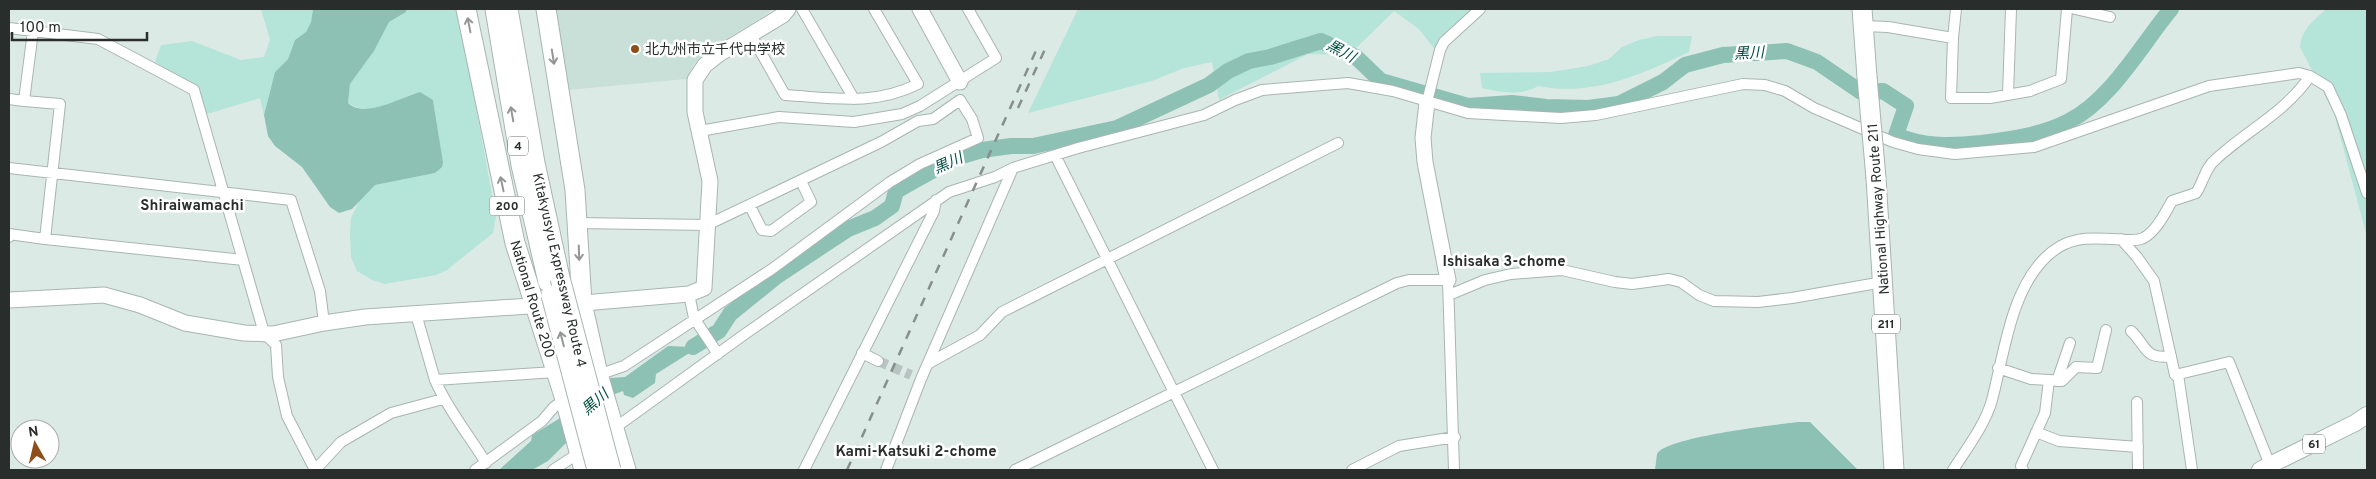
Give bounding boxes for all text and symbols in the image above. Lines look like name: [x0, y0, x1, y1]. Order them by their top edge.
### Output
scale bar: [12, 10, 148, 42]
one-way arrow: [463, 18, 473, 34]
text: 100 m: [20, 19, 61, 38]
water label: 黒川: [1323, 37, 1360, 69]
place label: 北九州市立千代中学校: [645, 41, 785, 59]
marker: 北九州市立千代中学校: [629, 43, 641, 55]
water label: 黒川: [1734, 44, 1767, 65]
one-way arrow: [549, 49, 559, 65]
one-way arrow: [507, 107, 517, 123]
street label: National Highway Route 211: [1865, 123, 1894, 295]
road number: 4: [508, 136, 528, 156]
water label: 黒川: [931, 149, 968, 179]
street label: Kitakyusyu Expressway Route 4: [528, 171, 589, 369]
one-way arrow: [497, 177, 506, 193]
district label: Shiraiwamachi: [140, 197, 244, 216]
road number: 200: [490, 197, 524, 216]
street label: National Route 200: [506, 238, 558, 360]
one-way arrow: [574, 244, 583, 260]
district label: Ishisaka 3-chome: [1442, 253, 1566, 272]
road number: 211: [1872, 314, 1900, 334]
one-way arrow: [557, 331, 566, 347]
water label: 黒川: [578, 385, 615, 420]
north arrow: [10, 419, 60, 469]
text: N: [27, 423, 40, 442]
road number: 61: [2303, 434, 2325, 454]
district label: Kami-Katsuki 2-chome: [835, 443, 997, 462]

